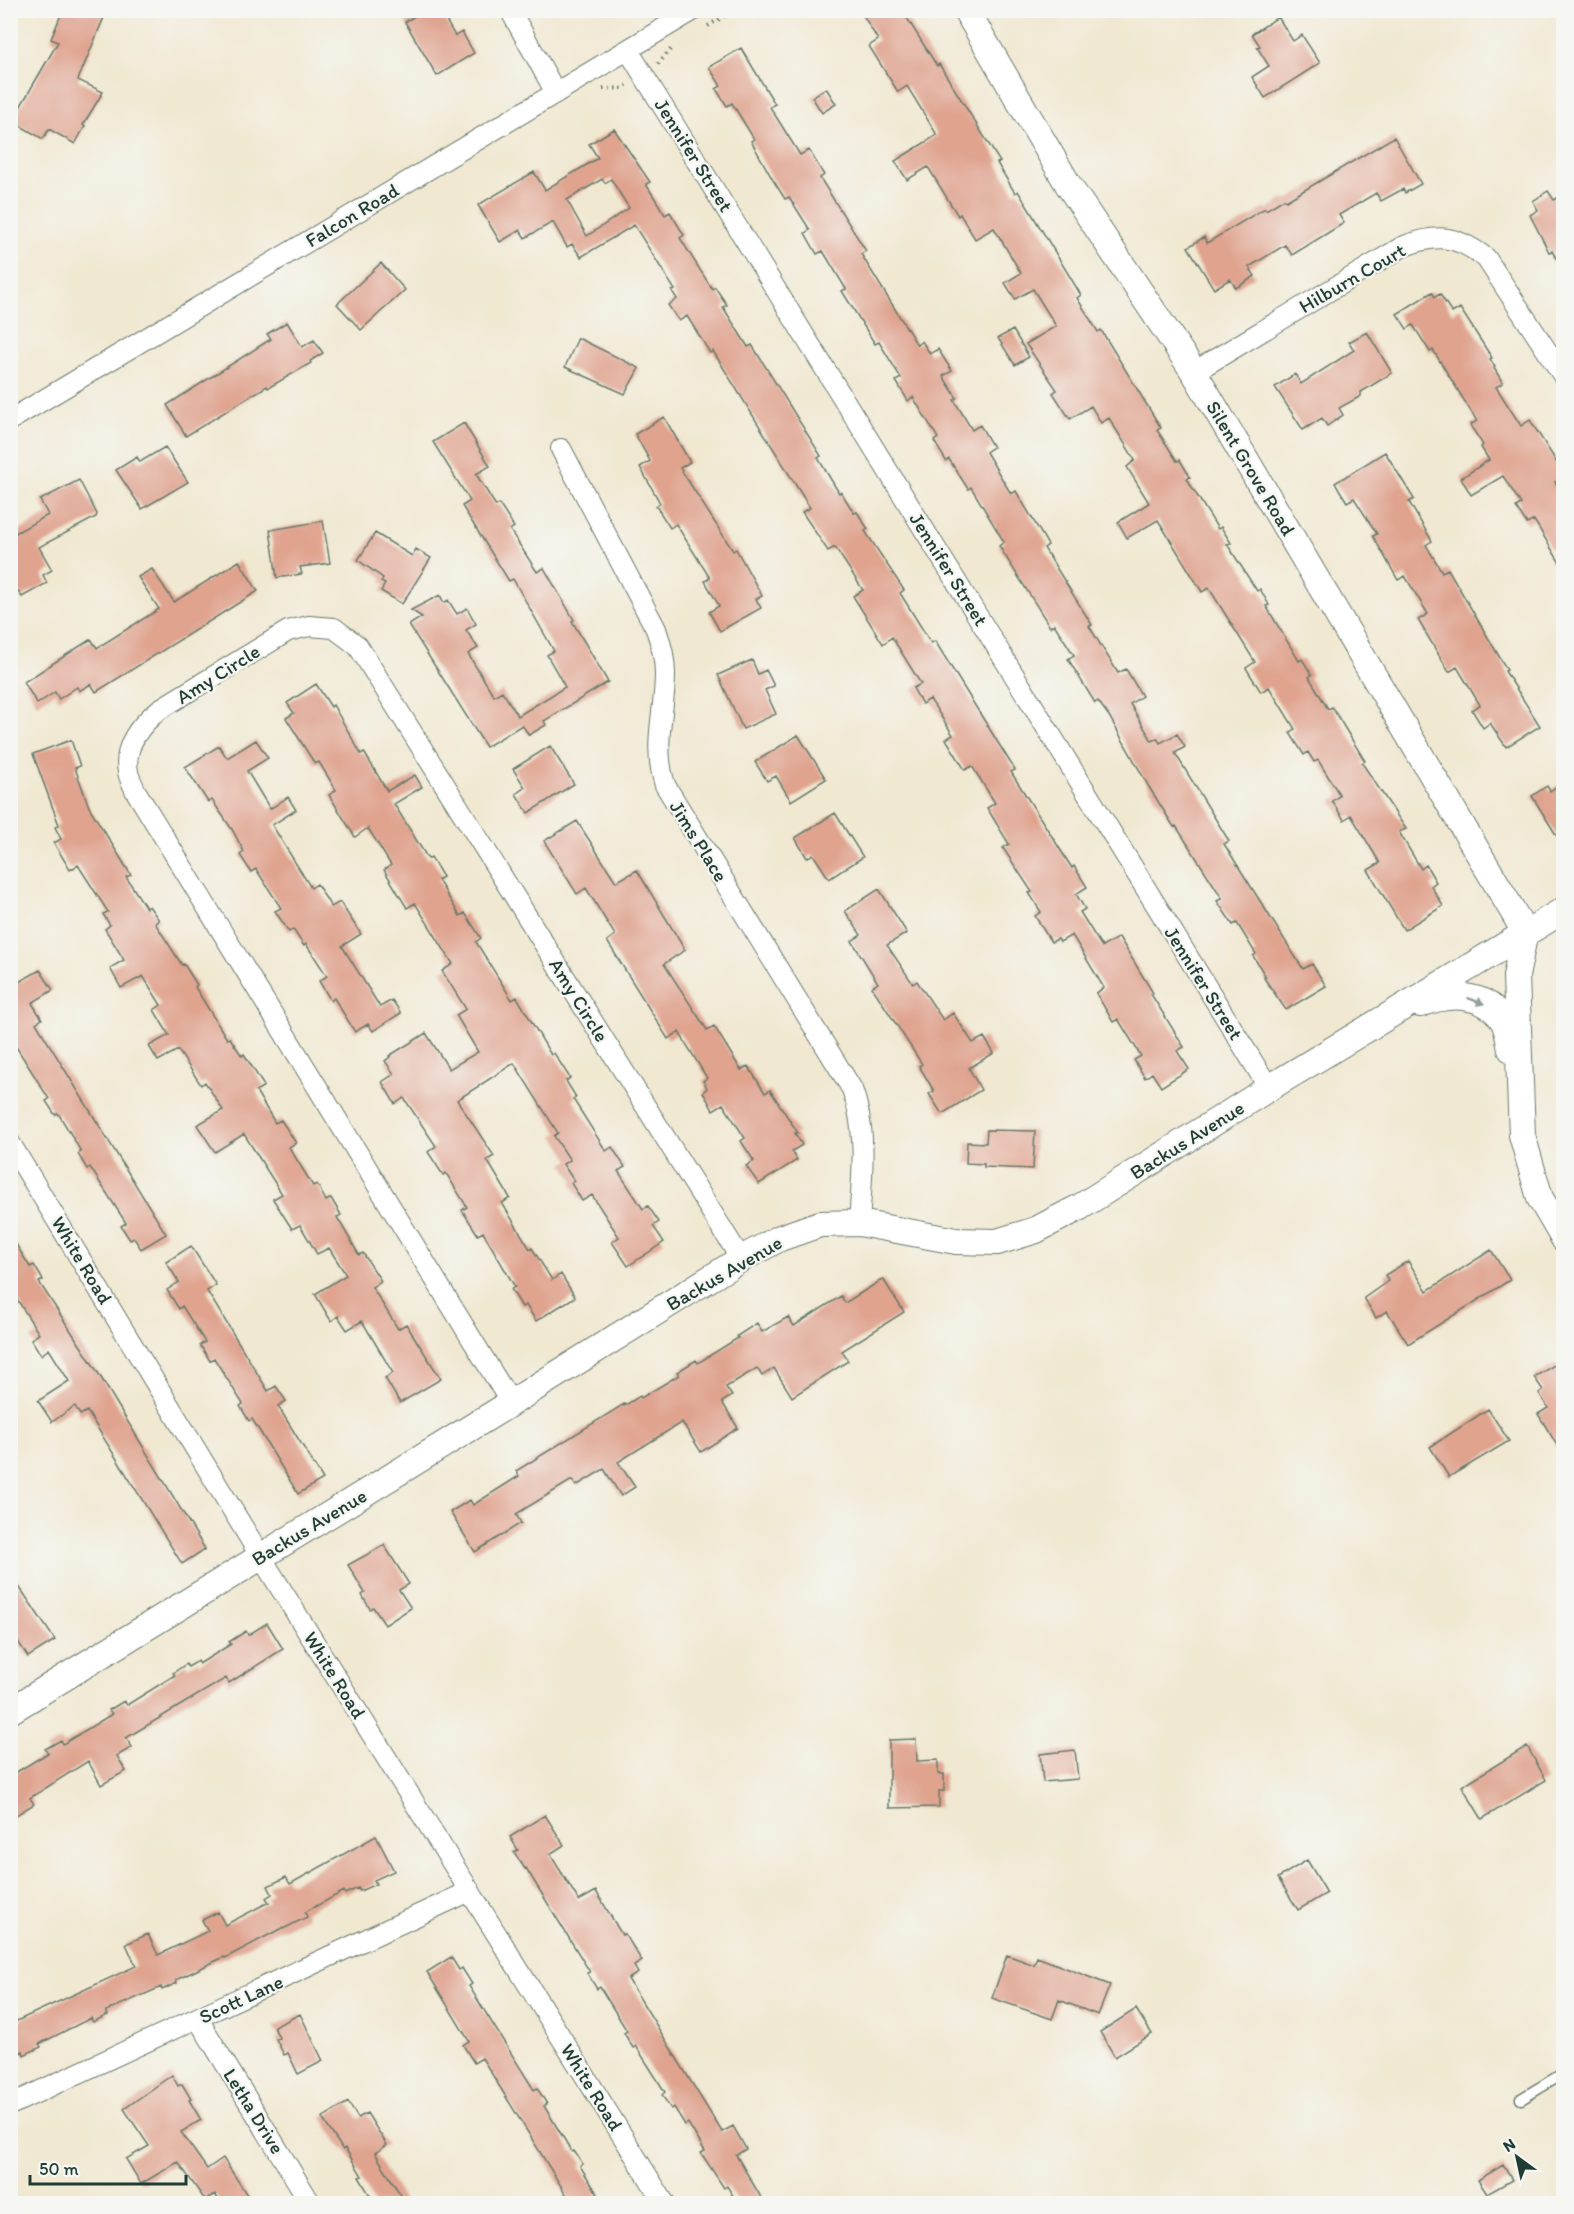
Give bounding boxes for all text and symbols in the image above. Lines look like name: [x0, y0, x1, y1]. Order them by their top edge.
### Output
street label: Jennifer Street: [650, 94, 738, 216]
street label: Falcon Road: [301, 178, 403, 252]
street label: Hilburn Court: [1295, 238, 1409, 318]
street label: Silent Grove Road: [1201, 396, 1301, 540]
street label: Jennifer Street: [905, 508, 993, 630]
street label: Amy Circle: [172, 639, 264, 709]
street label: Jims Place: [665, 796, 733, 886]
street label: Jennifer Street: [1160, 922, 1248, 1044]
street label: Amy Circle: [544, 954, 614, 1046]
one-way arrow: [1468, 996, 1486, 1006]
street label: Backus Avenue: [1126, 1095, 1248, 1185]
street label: White Road: [46, 1212, 118, 1308]
street label: Backus Avenue: [662, 1230, 786, 1316]
street label: Backus Avenue: [247, 1483, 371, 1571]
street label: White Road: [299, 1627, 371, 1723]
street label: Scott Lane: [195, 1969, 287, 2029]
street label: White Road: [556, 2039, 628, 2135]
street label: Letha Drive: [218, 2064, 290, 2158]
north arrow: [1487, 2127, 1547, 2187]
text: N: [1499, 2134, 1519, 2156]
scale bar: [30, 2148, 186, 2186]
text: 50 m: [39, 2158, 79, 2180]

